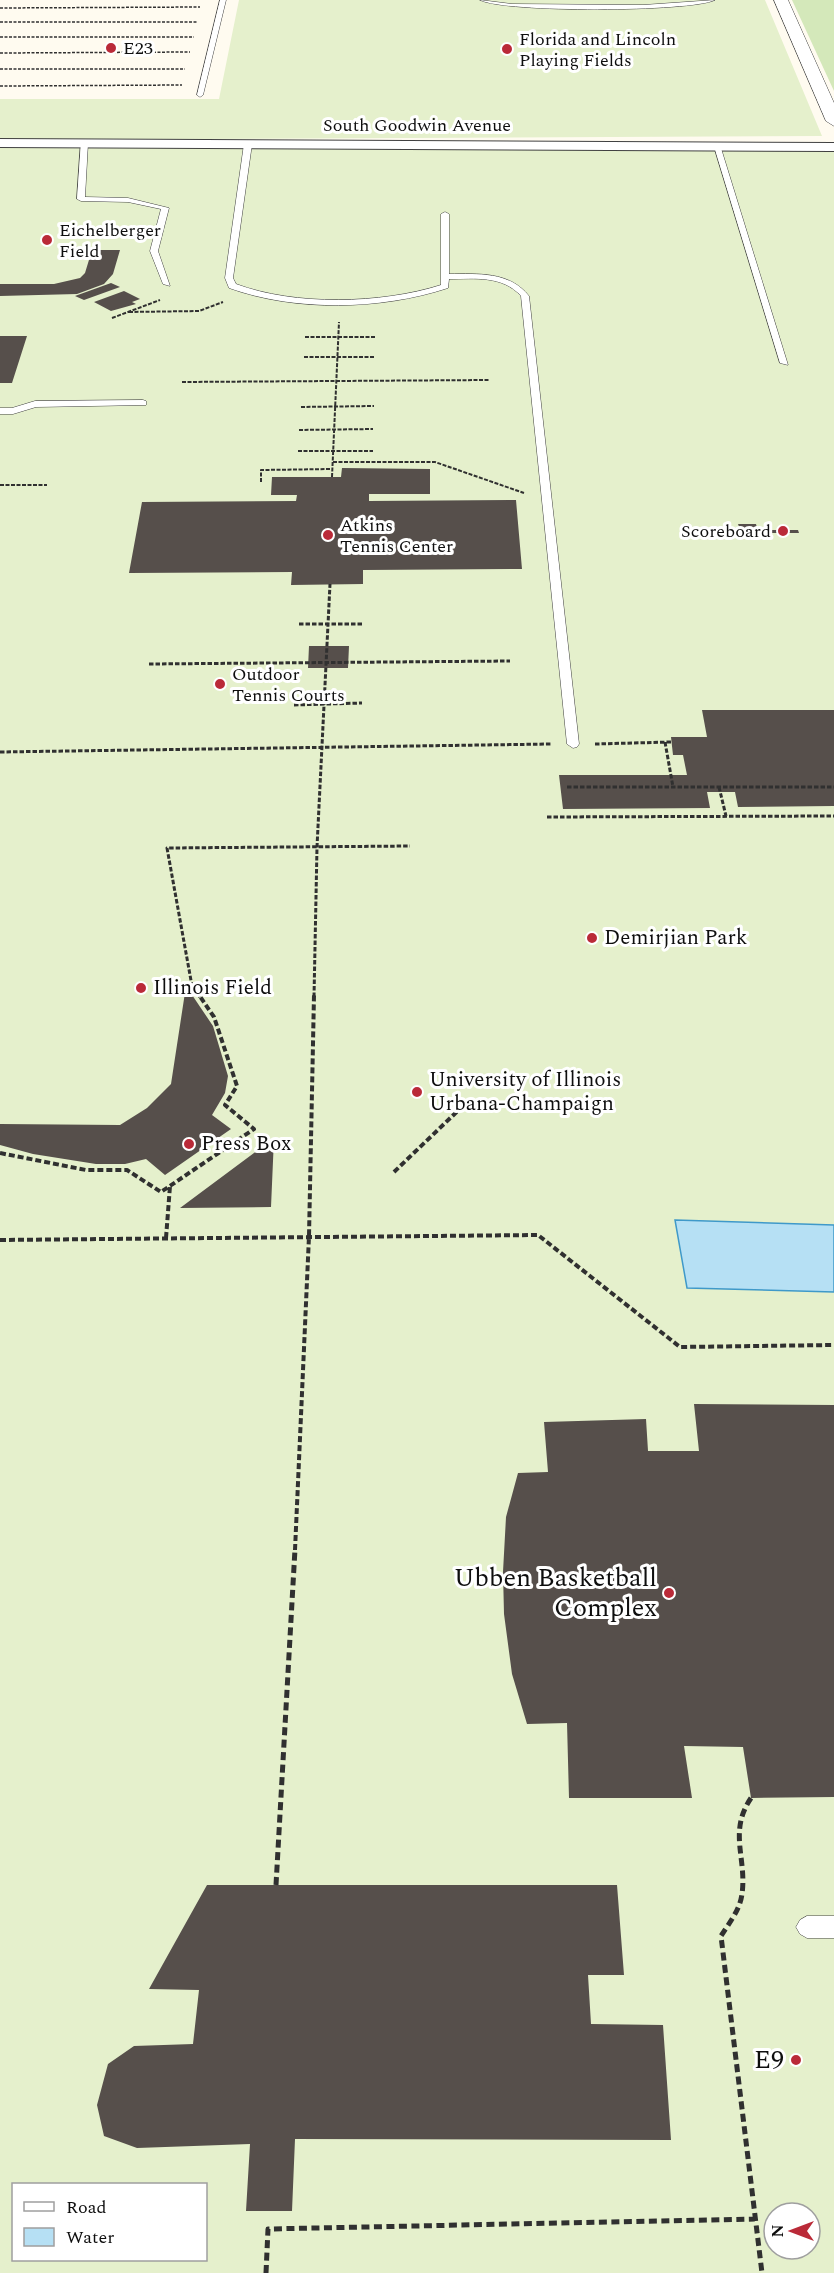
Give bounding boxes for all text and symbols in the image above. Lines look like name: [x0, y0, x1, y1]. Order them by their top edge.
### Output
place label: Florida and Lincoln Playing Fields: [519, 26, 676, 74]
place label: E23: [123, 35, 153, 62]
marker: E23: [104, 41, 118, 55]
marker: Florida and Lincoln Playing Fields: [500, 42, 514, 56]
street label: South Goodwin Avenue: [323, 112, 511, 139]
place label: Eichelberger Field: [59, 217, 161, 265]
marker: Eichelberger Field: [40, 233, 54, 247]
place label: Atkins Tennis Center: [340, 512, 453, 560]
place label: Scoreboard: [681, 518, 771, 545]
marker: Scoreboard: [776, 524, 790, 538]
marker: Atkins Tennis Center: [321, 528, 335, 542]
place label: Outdoor Tennis Courts: [232, 661, 345, 709]
marker: Outdoor Tennis Courts: [213, 677, 227, 691]
place label: Demirjian Park: [604, 922, 748, 954]
marker: Demirjian Park: [585, 931, 599, 945]
place label: Illinois Field: [153, 972, 272, 1004]
marker: Illinois Field: [134, 981, 148, 995]
place label: University of Illinois Urbana-Champaign: [429, 1064, 621, 1120]
marker: University of Illinois Urbana-Champaign: [410, 1085, 424, 1099]
place label: Press Box: [201, 1128, 291, 1160]
marker: Press Box: [182, 1137, 196, 1151]
place label: Ubben Basketball Complex: [454, 1558, 657, 1628]
marker: Ubben Basketball Complex: [662, 1586, 676, 1600]
place label: E9: [754, 2040, 784, 2080]
marker: E9: [789, 2053, 803, 2067]
legend: [12, 2183, 207, 2261]
text: Road: [66, 2194, 107, 2221]
north arrow: [762, 2201, 822, 2261]
text: Water: [66, 2224, 114, 2251]
text: N: [766, 2224, 790, 2238]

